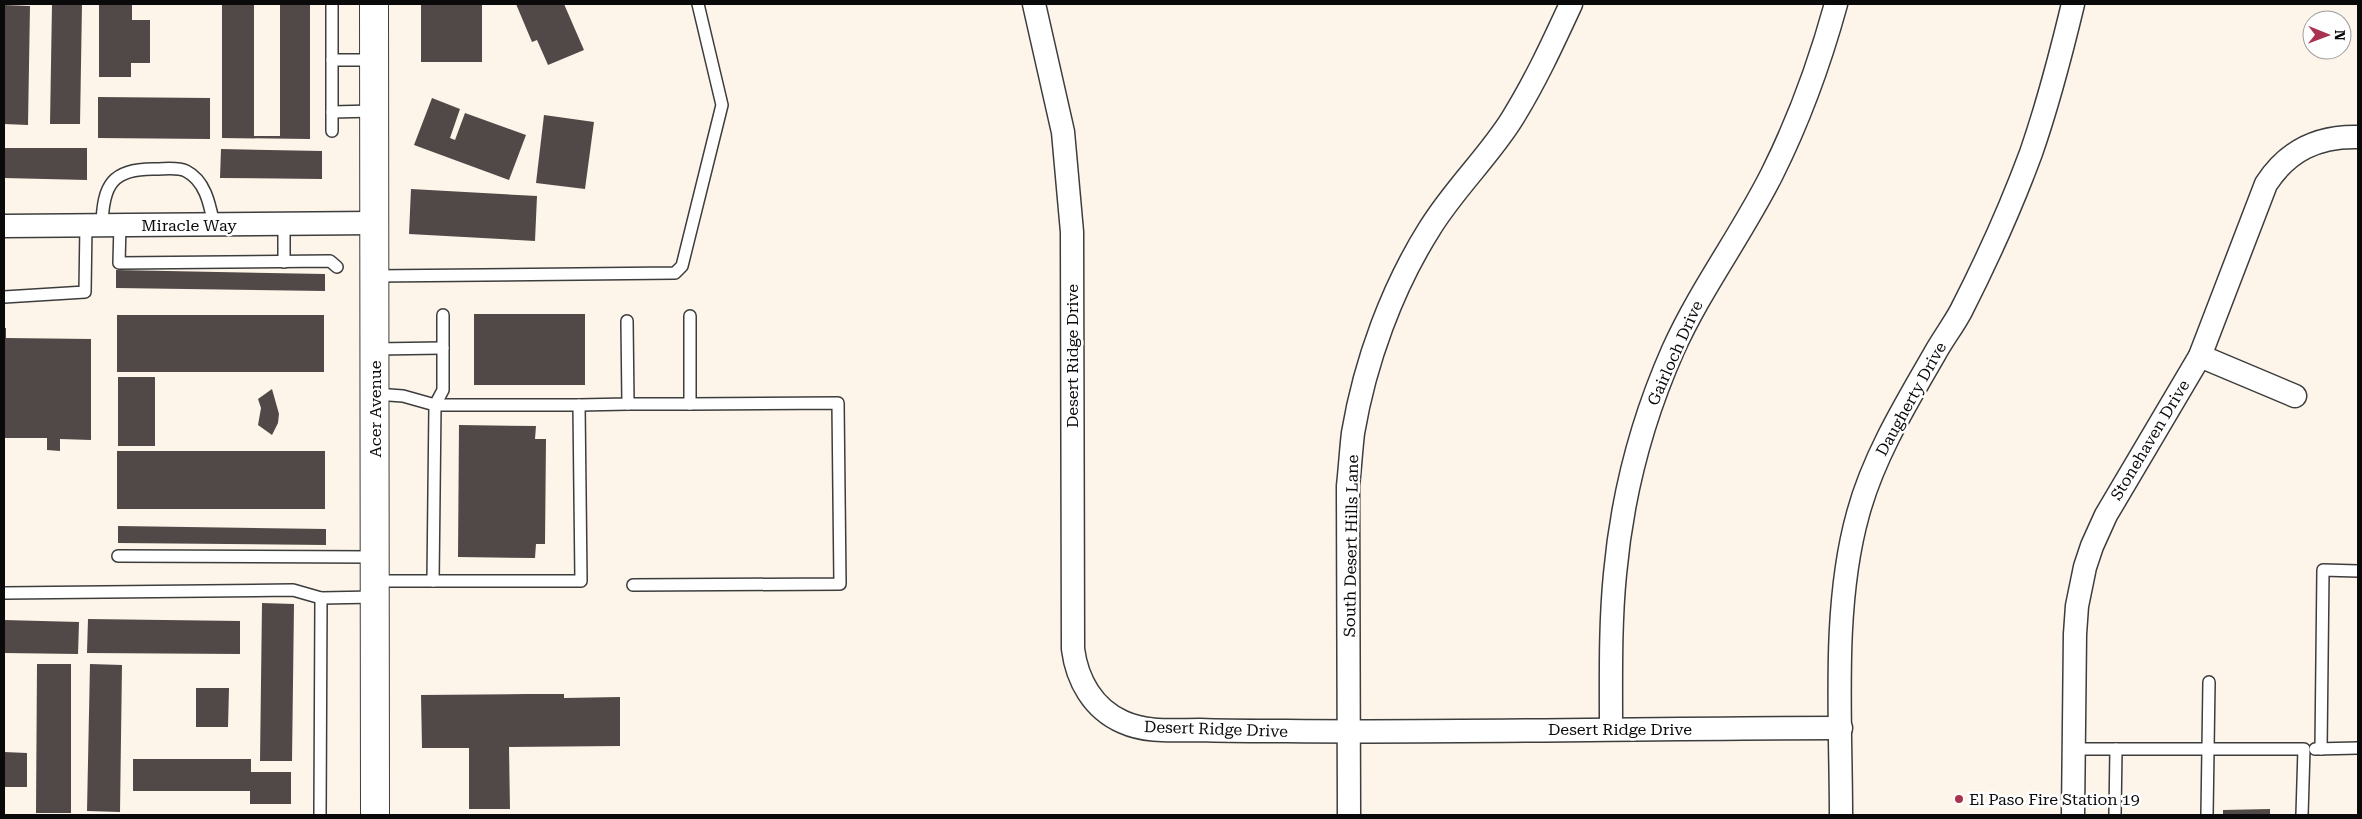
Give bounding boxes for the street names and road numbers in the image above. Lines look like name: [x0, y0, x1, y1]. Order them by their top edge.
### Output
street label: Miracle Way: [141, 216, 237, 235]
street label: Desert Ridge Drive: [1063, 284, 1082, 428]
street label: Gairloch Drive: [1643, 297, 1707, 408]
street label: Daugherty Drive: [1872, 339, 1950, 459]
street label: Acer Avenue: [366, 360, 385, 457]
street label: Stonehaven Drive: [2107, 376, 2194, 504]
street label: South Desert Hills Lane: [1340, 454, 1362, 637]
street label: Desert Ridge Drive: [1144, 717, 1289, 741]
street label: Desert Ridge Drive: [1548, 720, 1692, 739]

